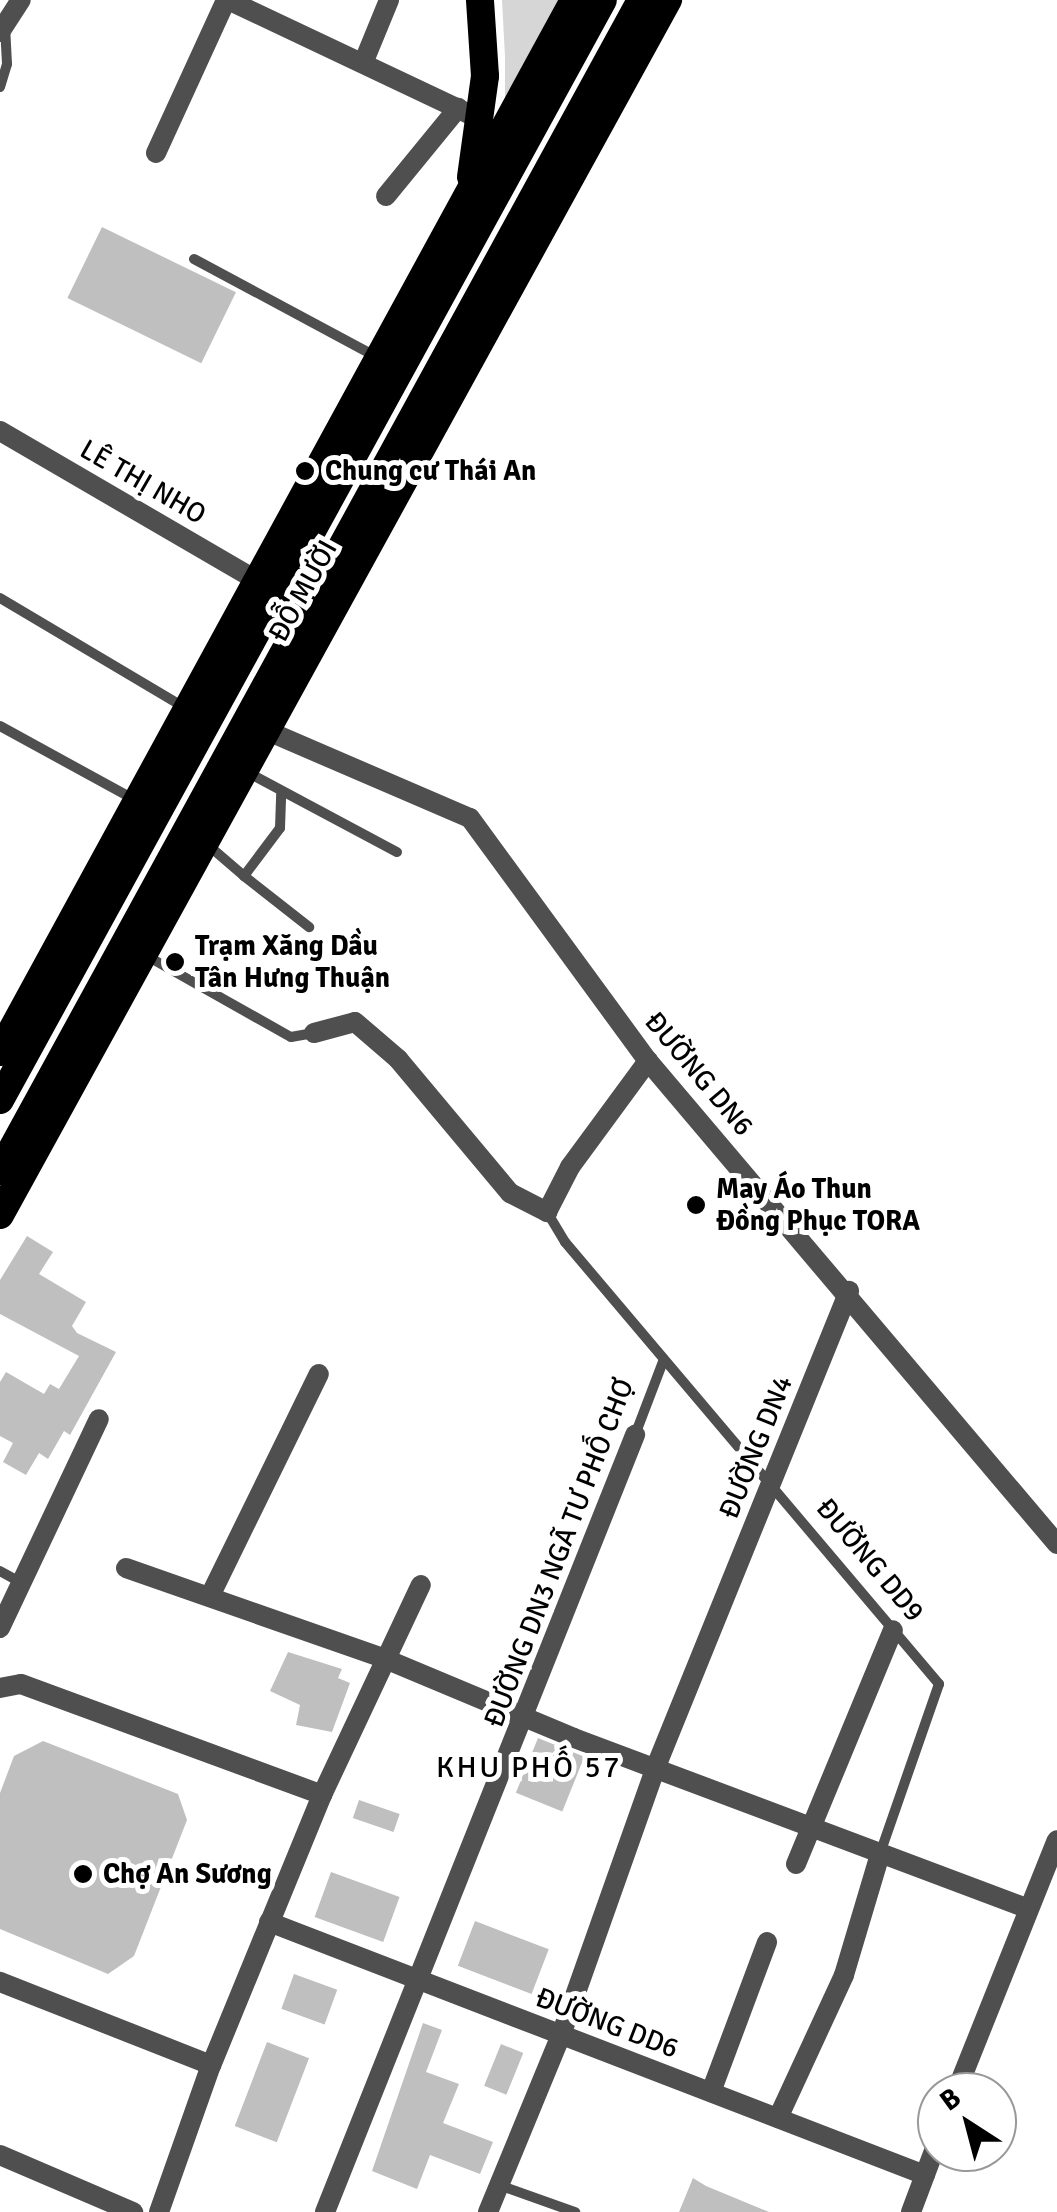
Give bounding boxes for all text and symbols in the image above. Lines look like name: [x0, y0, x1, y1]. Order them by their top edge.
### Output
street label: LÊ THỊ NHO: [74, 433, 212, 531]
place label: Chung cư Thái An: [325, 454, 536, 488]
marker: Chung cư Thái An: [294, 460, 316, 482]
street label: ĐỖ MƯỜI: [261, 534, 345, 648]
place label: Trạm Xăng Dầu Tân Hưng Thuận: [195, 929, 390, 995]
marker: Trạm Xăng Dầu Tân Hưng Thuận: [164, 951, 186, 973]
street label: ĐƯỜNG DN6: [638, 1005, 760, 1143]
place label: May Áo Thun Đồng Phục TORA: [716, 1172, 920, 1238]
marker: May Áo Thun Đồng Phục TORA: [685, 1194, 707, 1216]
street label: ĐƯỜNG DN4: [712, 1371, 800, 1523]
street label: ĐƯỜNG DN3 NGÃ TƯ PHỐ CHỢ: [477, 1374, 641, 1732]
street label: ĐƯỜNG DD9: [809, 1492, 931, 1628]
district label: KHU PHỐ 57: [436, 1750, 622, 1786]
place label: Chợ An Sương: [103, 1857, 272, 1891]
marker: Chợ An Sương: [72, 1863, 94, 1885]
street label: ĐƯỜNG DD6: [531, 1980, 683, 2066]
north arrow: [917, 2072, 1017, 2172]
text: B: [934, 2081, 967, 2118]

